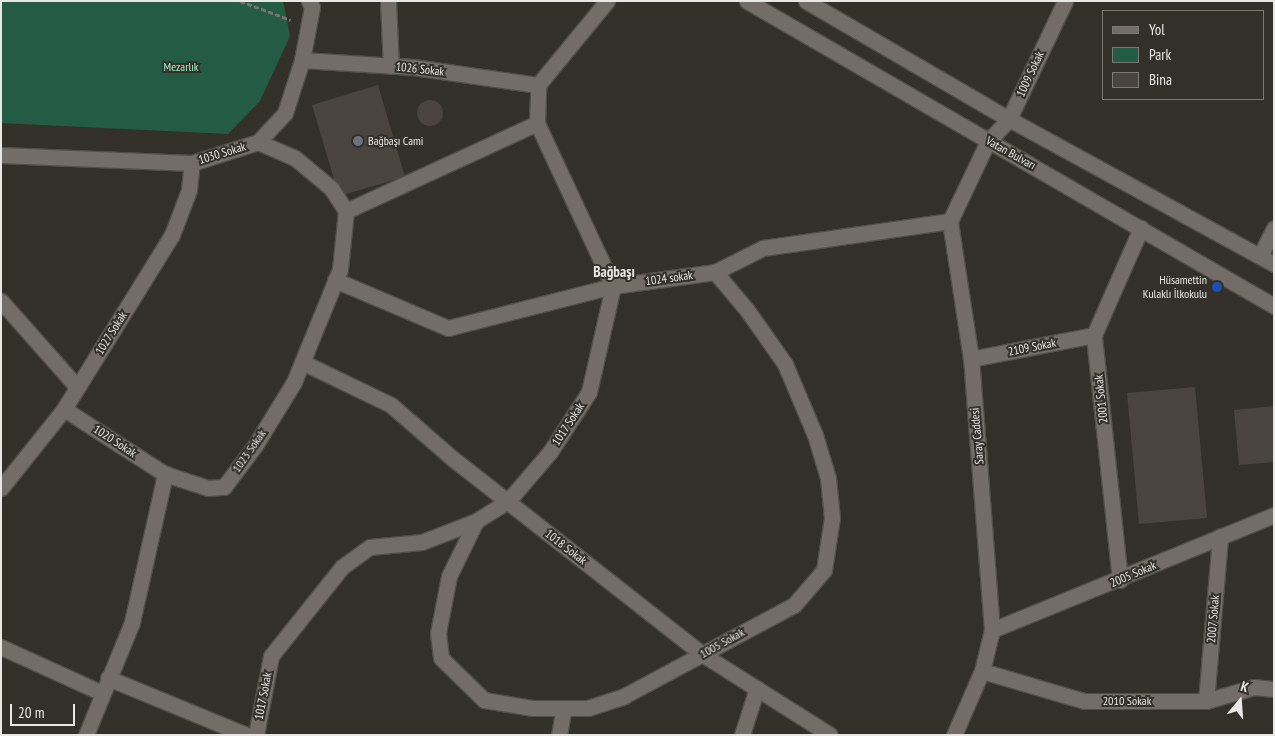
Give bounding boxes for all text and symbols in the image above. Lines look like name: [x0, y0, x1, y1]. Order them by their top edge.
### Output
legend: [1102, 10, 1265, 100]
text: Yol: [1149, 20, 1165, 39]
text: Park: [1149, 45, 1171, 64]
street label: 1009 Sokak: [1013, 49, 1047, 99]
street label: 1026 Sokak: [395, 59, 445, 79]
park label: Mezarlık: [164, 60, 198, 74]
text: Bina: [1149, 70, 1172, 89]
street label: Vatan Bulvarı: [984, 133, 1038, 173]
place label: Bağbaşı Cami: [368, 134, 423, 148]
marker: Bağbaşı Cami: [352, 135, 364, 147]
street label: 1030 Sokak: [197, 139, 247, 167]
district label: Bağbaşı: [593, 263, 635, 281]
street label: 1024 sokak: [644, 268, 694, 288]
place label: Hüsamettin Kulaklı İlkokulu: [1143, 273, 1207, 301]
marker: Hüsamettin Kulaklı İlkokulu: [1211, 281, 1223, 293]
street label: 1027 Sokak: [92, 309, 130, 357]
street label: 2109 Sokak: [1007, 335, 1057, 359]
street label: 2001 Sokak: [1091, 374, 1111, 424]
street label: 1017 Sokak: [549, 400, 587, 448]
street label: Saray Caddesi: [967, 407, 987, 465]
street label: 1020 Sokak: [91, 422, 139, 460]
street label: 1023 Sokak: [229, 427, 269, 475]
street label: 1018 Sokak: [542, 526, 590, 568]
street label: 2005 Sokak: [1108, 558, 1158, 590]
street label: 2007 Sokak: [1204, 594, 1222, 644]
street label: 1005 Sokak: [697, 625, 747, 661]
street label: 1017 Sokak: [251, 671, 275, 721]
north arrow: [1215, 676, 1265, 726]
text: K: [1238, 677, 1251, 696]
scale bar: [12, 694, 78, 726]
street label: 2010 Sokak: [1103, 694, 1151, 708]
text: 20 m: [18, 703, 44, 722]

